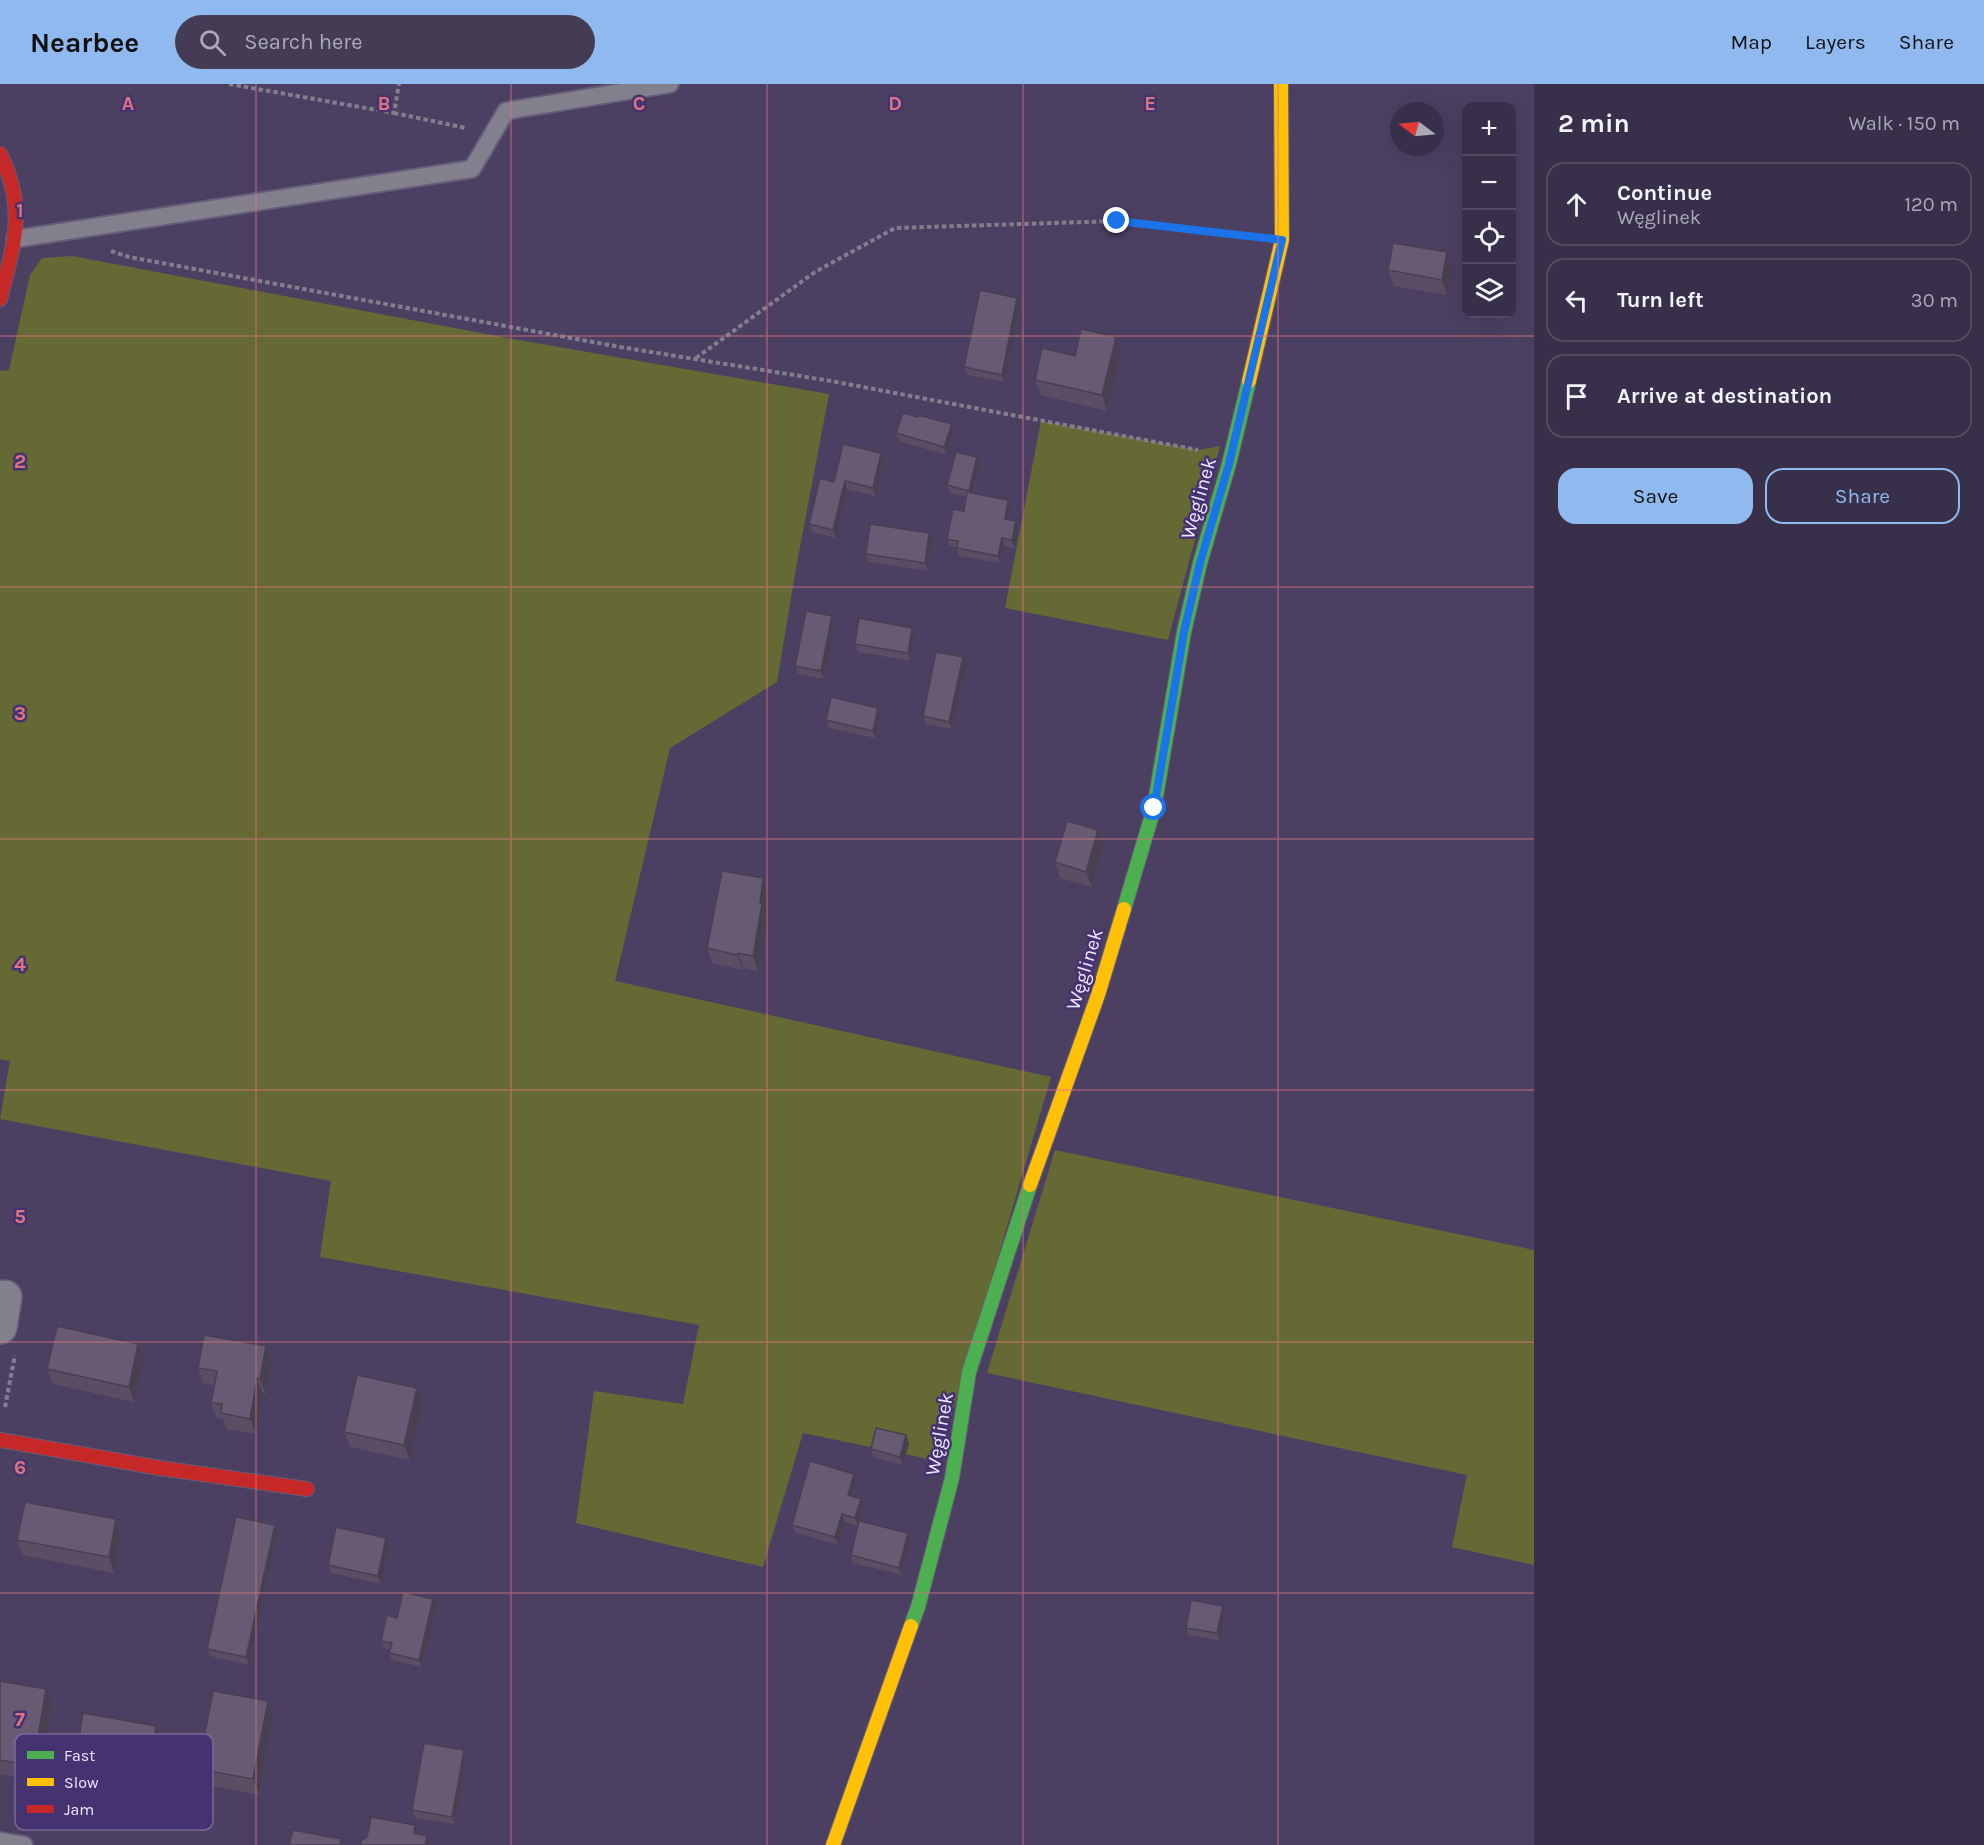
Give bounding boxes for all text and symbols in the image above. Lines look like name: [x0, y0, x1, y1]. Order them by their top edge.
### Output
search box: [175, 15, 595, 69]
text: Nearbee: [30, 26, 139, 59]
icon: search: [196, 26, 229, 59]
text: Search here: [244, 29, 363, 55]
text: Map: [1730, 30, 1772, 54]
text: Layers: [1805, 30, 1866, 54]
text: Share: [1899, 30, 1954, 54]
text: A: [122, 92, 135, 115]
text: B: [378, 92, 390, 115]
text: C: [633, 92, 645, 115]
text: D: [888, 92, 902, 115]
text: E: [1144, 92, 1156, 115]
north arrow: [1390, 102, 1444, 156]
map controls: [1462, 102, 1516, 318]
button: +: [1462, 102, 1516, 156]
text: 2 min: [1558, 108, 1630, 139]
text: Walk · 150 m: [1849, 112, 1960, 135]
button: −: [1462, 156, 1516, 210]
text: Continue: [1617, 180, 1712, 206]
icon: ahead: [1560, 188, 1593, 221]
text: 120 m: [1904, 193, 1958, 216]
text: 1: [16, 199, 24, 222]
text: Węglinek: [1617, 206, 1701, 229]
route end: [1103, 207, 1129, 233]
button: locate: [1462, 210, 1516, 264]
button: layers: [1462, 264, 1516, 318]
icon: left: [1560, 284, 1593, 317]
text: Turn left: [1617, 287, 1704, 313]
text: 30 m: [1911, 289, 1958, 312]
icon: arrive: [1560, 380, 1593, 413]
text: Arrive at destination: [1617, 383, 1832, 409]
text: 2: [14, 450, 26, 473]
street label: Węglinek: [1176, 455, 1221, 542]
button: Save: [1558, 468, 1753, 524]
button: Share: [1765, 468, 1960, 524]
text: 3: [14, 702, 26, 725]
route start: [1140, 794, 1166, 820]
street label: Węglinek: [1061, 926, 1108, 1013]
text: 4: [14, 953, 26, 976]
text: 5: [14, 1205, 26, 1228]
street label: Węglinek: [921, 1391, 958, 1477]
text: 6: [14, 1456, 26, 1479]
text: 7: [15, 1708, 25, 1731]
legend: [15, 1734, 213, 1830]
text: Fast: [64, 1746, 95, 1765]
text: Slow: [64, 1773, 99, 1792]
text: Jam: [64, 1800, 94, 1819]

